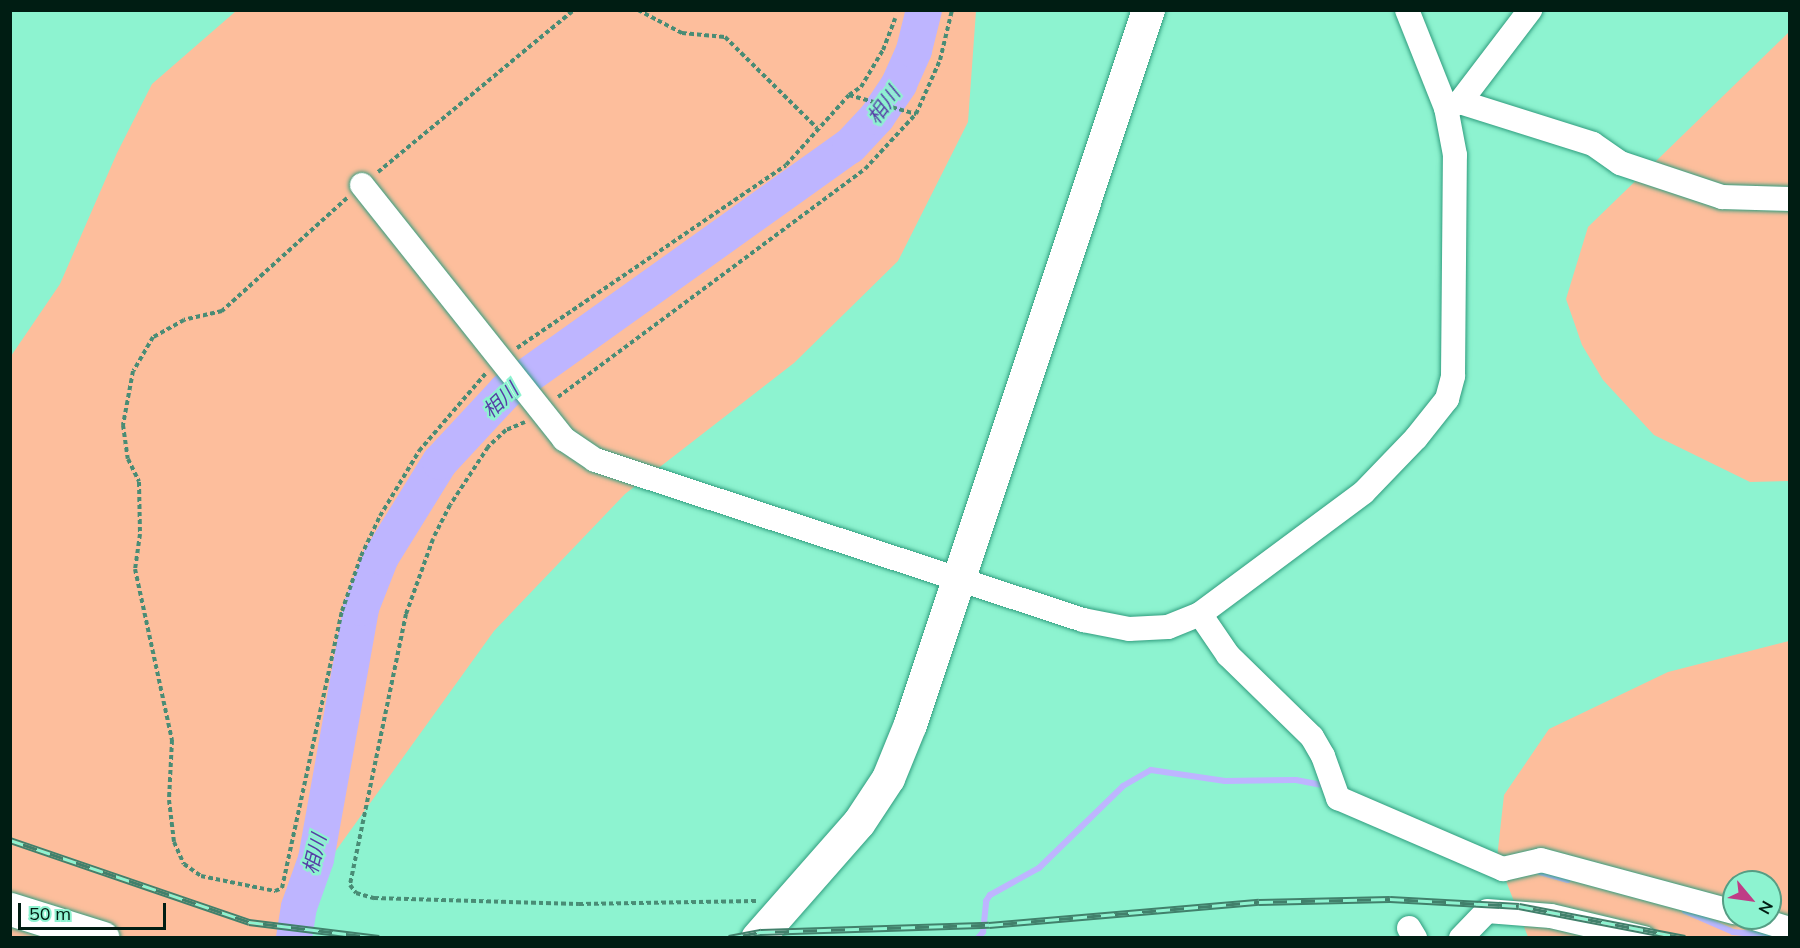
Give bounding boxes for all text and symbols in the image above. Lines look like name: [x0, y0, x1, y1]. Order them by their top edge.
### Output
water label: 相川: [862, 82, 904, 128]
water label: 相川: [477, 378, 523, 422]
water label: 相川: [298, 832, 330, 876]
north arrow: [1722, 870, 1782, 930]
scale bar: [21, 891, 170, 929]
text: N: [1754, 898, 1778, 918]
text: 50 m: [29, 902, 71, 925]

